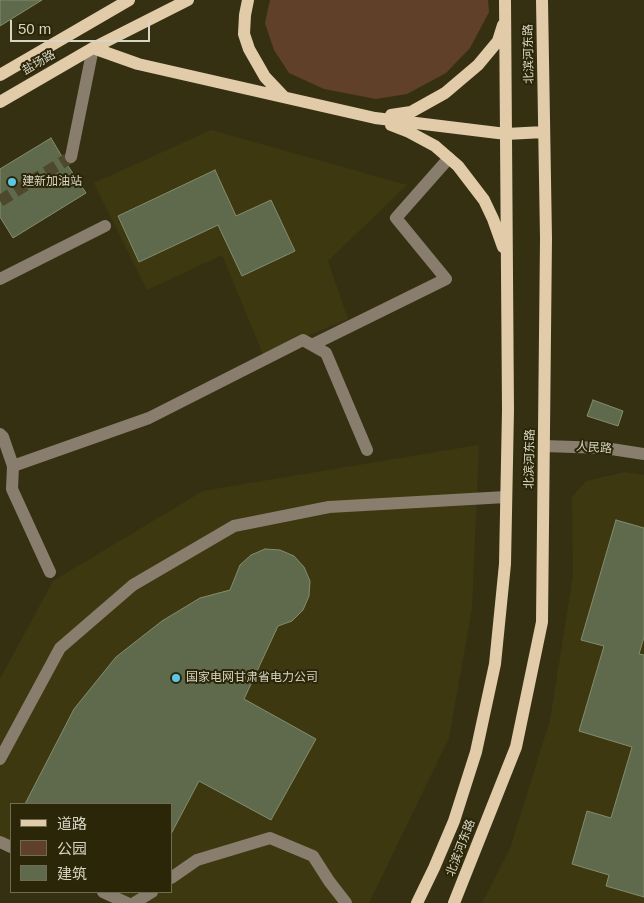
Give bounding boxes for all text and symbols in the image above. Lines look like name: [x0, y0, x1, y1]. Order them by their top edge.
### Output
scale bar: [12, 10, 152, 42]
text: 50 m: [18, 20, 51, 37]
street label: 北滨河东路: [521, 24, 537, 84]
street label: 盐场路: [20, 48, 58, 78]
place label: 建新加油站: [22, 175, 82, 189]
marker: 建新加油站: [6, 176, 18, 188]
street label: 北滨河东路: [522, 429, 538, 489]
street label: 人民路: [576, 440, 612, 456]
place label: 国家电网甘肃省电力公司: [186, 671, 318, 685]
marker: 国家电网甘肃省电力公司: [170, 672, 182, 684]
legend: [10, 803, 172, 893]
text: 道路: [57, 815, 87, 832]
street label: 北滨河东路: [444, 817, 478, 879]
text: 公园: [57, 840, 87, 857]
text: 建筑: [57, 865, 87, 882]

